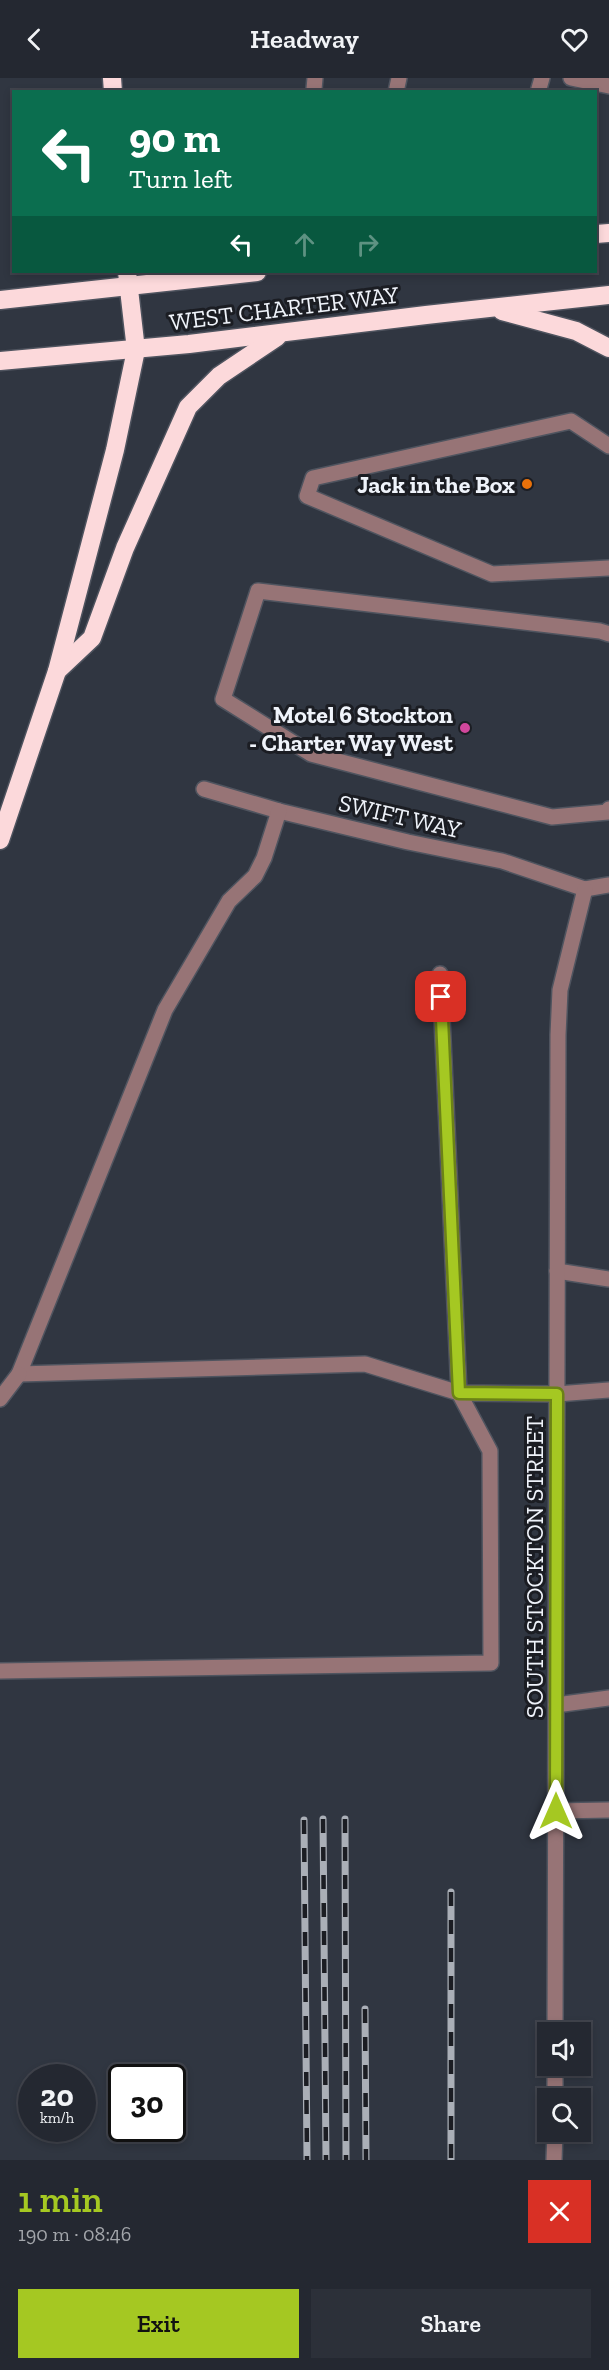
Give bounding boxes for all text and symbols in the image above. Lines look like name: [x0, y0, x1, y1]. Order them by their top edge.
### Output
icon: back: [18, 23, 51, 56]
text: Headway: [250, 23, 359, 55]
icon: heart: [558, 23, 591, 56]
text: 90 m: [129, 112, 220, 163]
icon: left: [30, 114, 108, 192]
text: Turn left: [129, 163, 232, 195]
icon: left: [225, 228, 258, 261]
icon: ahead: [288, 228, 321, 261]
icon: right: [351, 228, 384, 261]
street label: WEST CHARTER WAY: [168, 280, 401, 336]
place label: Jack in the Box: [357, 470, 515, 499]
marker: Jack in the Box: [520, 477, 534, 491]
place label: Motel 6 Stockton - Charter Way West: [249, 700, 453, 757]
marker: Motel 6 Stockton - Charter Way West: [458, 721, 472, 735]
street label: SWIFT WAY: [336, 788, 464, 844]
pin: [415, 971, 466, 1022]
icon: arrive: [424, 980, 457, 1013]
street label: SOUTH STOCKTON STREET: [520, 1416, 549, 1718]
position arrow: [524, 1779, 588, 1843]
map controls: [537, 2022, 591, 2142]
button: sound: [537, 2022, 591, 2076]
speed limit sign: 30: [108, 2064, 186, 2142]
text: 20: [40, 2078, 74, 2114]
button: search: [537, 2088, 591, 2142]
text: km/h: [40, 2109, 74, 2127]
text: 1 min: [18, 2178, 103, 2221]
button: close: [528, 2180, 591, 2243]
text: 190 m · 08:46: [18, 2222, 131, 2246]
button: Exit: [18, 2289, 299, 2358]
button: Share: [311, 2289, 591, 2358]

